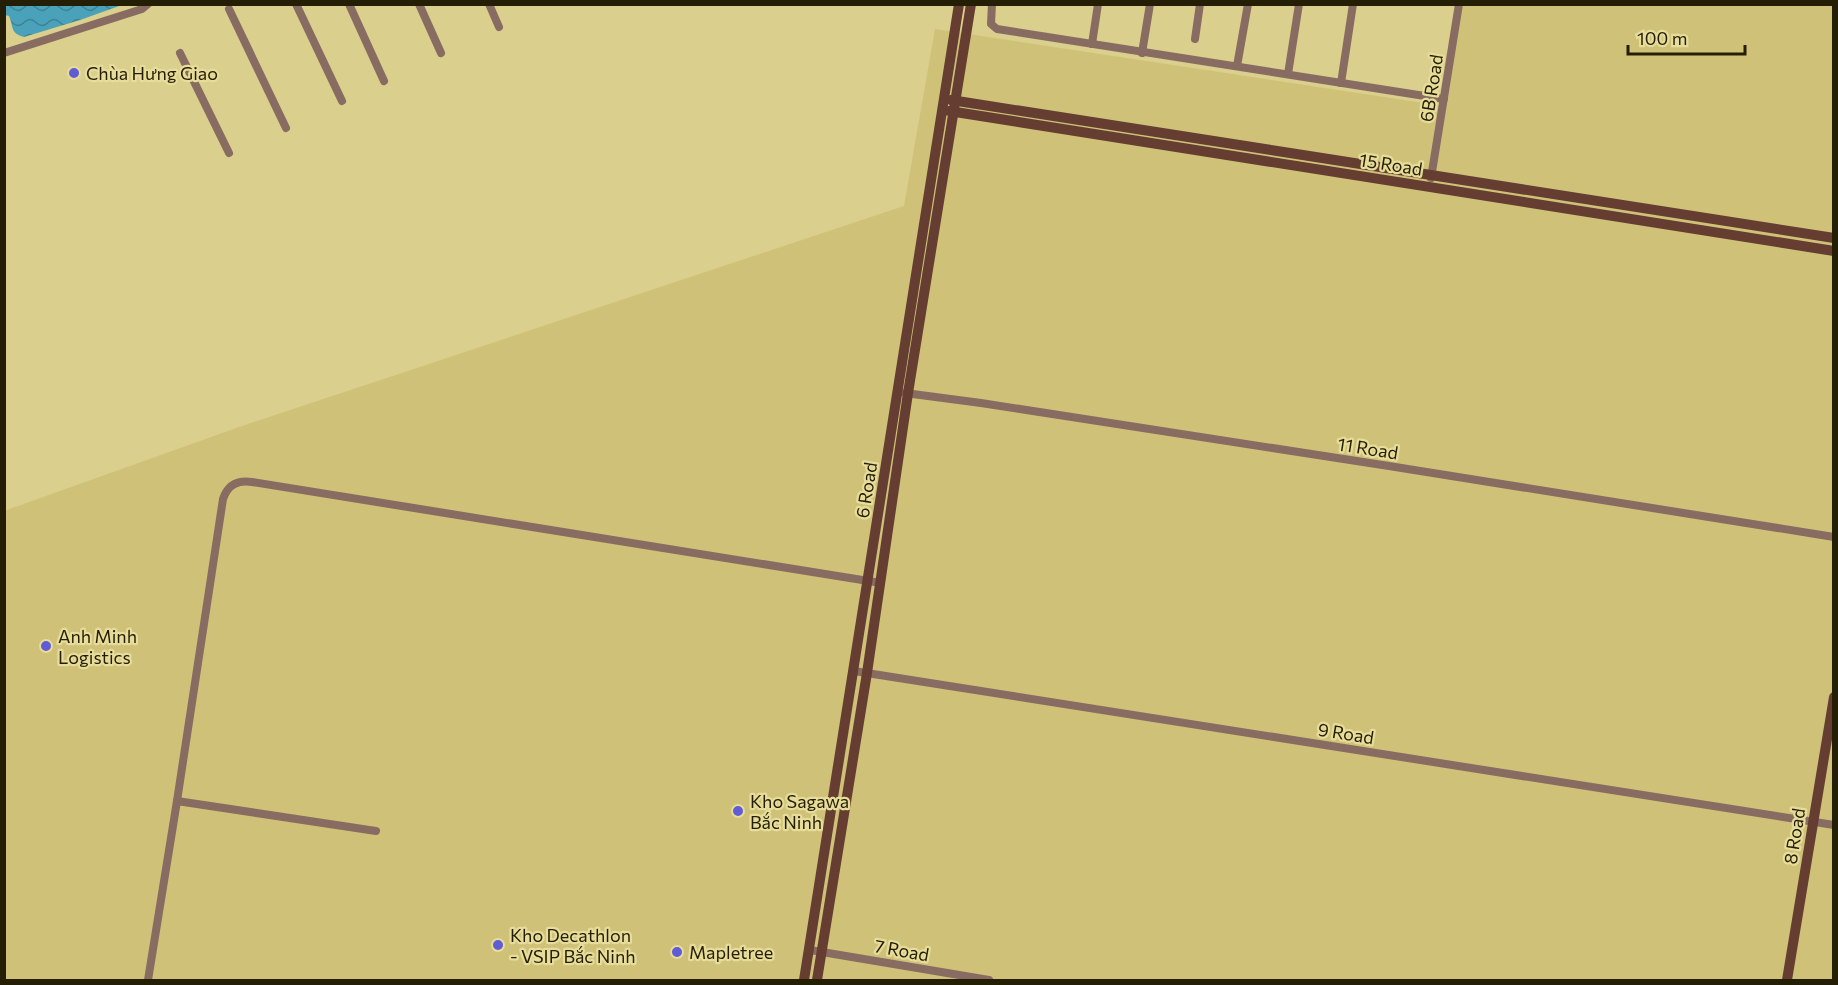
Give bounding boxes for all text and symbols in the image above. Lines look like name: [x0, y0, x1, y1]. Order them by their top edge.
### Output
scale bar: [1628, 18, 1745, 56]
text: 100 m: [1637, 27, 1687, 49]
street label: 6B Road: [1415, 53, 1447, 123]
place label: Chùa Hưng Giao: [86, 62, 218, 84]
marker: Chùa Hưng Giao: [67, 66, 81, 80]
street label: 15 Road: [1358, 148, 1424, 180]
street label: 11 Road: [1336, 432, 1400, 464]
street label: 6 Road: [851, 460, 881, 520]
place label: Anh Minh Logistics: [58, 625, 137, 668]
marker: Anh Minh Logistics: [39, 639, 53, 653]
street label: 9 Road: [1316, 718, 1376, 748]
place label: Kho Sagawa Bắc Ninh: [750, 790, 849, 833]
marker: Kho Sagawa Bắc Ninh: [731, 804, 745, 818]
street label: 8 Road: [1779, 806, 1809, 866]
place label: Kho Decathlon - VSIP Bắc Ninh: [510, 924, 636, 967]
street label: 7 Road: [873, 934, 931, 966]
marker: Kho Decathlon - VSIP Bắc Ninh: [491, 938, 505, 952]
place label: Mapletree: [689, 941, 773, 963]
marker: Mapletree: [670, 945, 684, 959]

